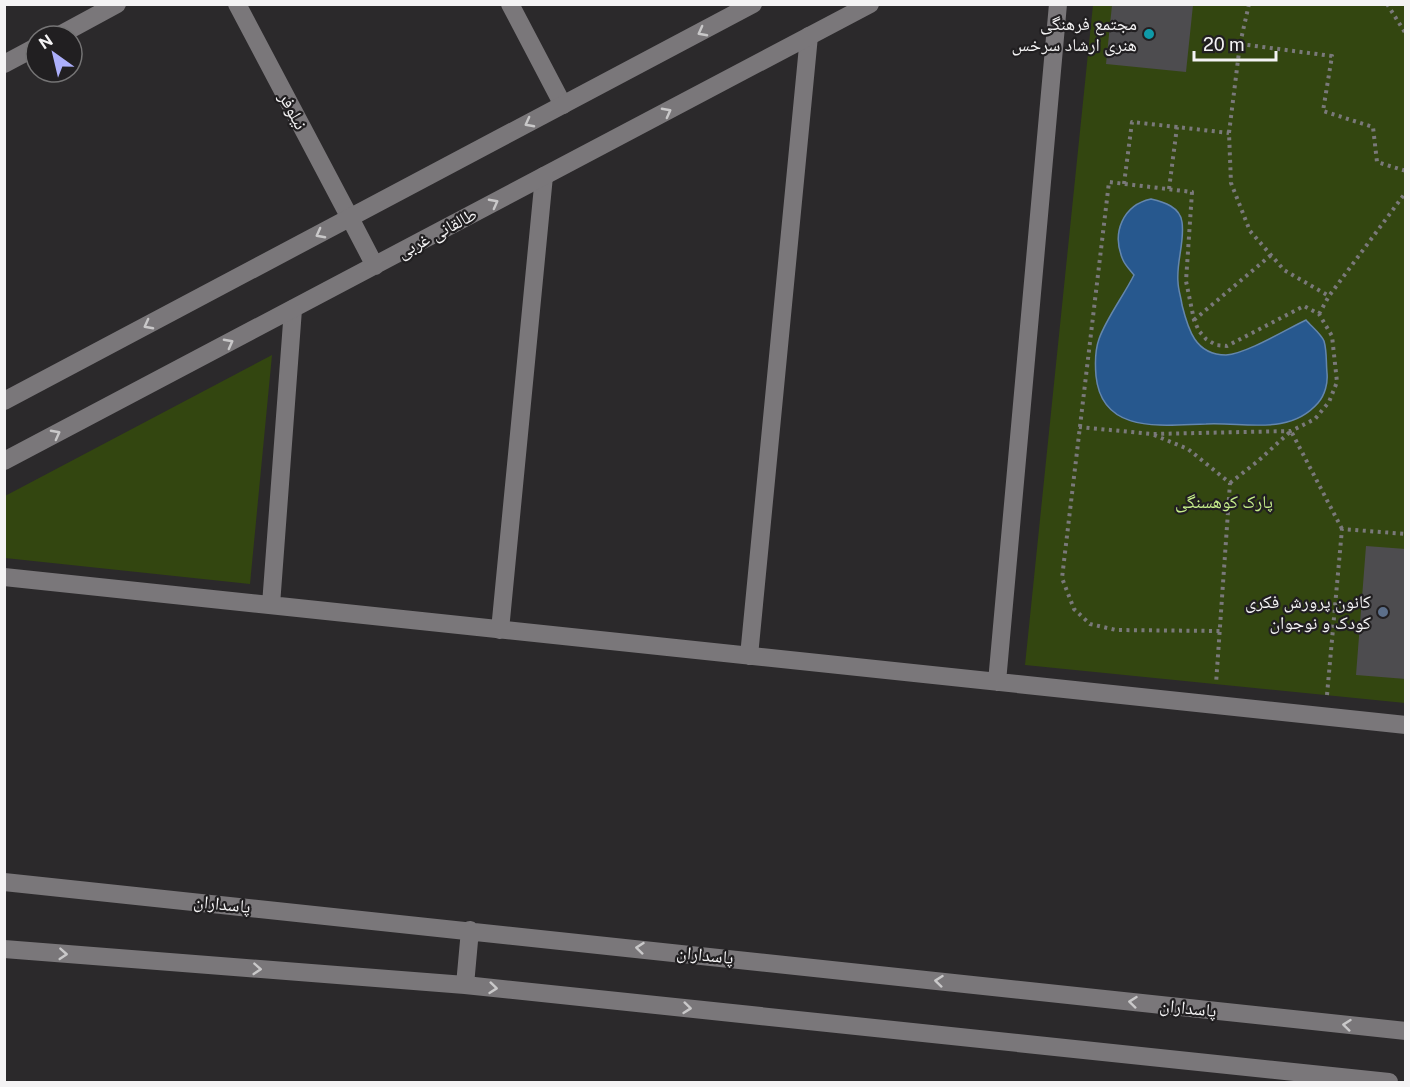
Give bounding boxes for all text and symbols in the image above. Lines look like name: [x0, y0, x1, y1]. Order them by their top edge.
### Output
place label: مجتمع فرهنگی هنری ارشاد سرخس: [1012, 13, 1137, 56]
north arrow: [24, 24, 84, 84]
scale bar: [1194, 24, 1276, 62]
one-way arrow: [697, 25, 708, 36]
marker: مجتمع فرهنگی هنری ارشاد سرخس: [1142, 27, 1156, 41]
text: N: [35, 31, 56, 53]
text: 20 m: [1203, 34, 1245, 55]
street label: نیلوفر: [274, 88, 312, 133]
one-way arrow: [660, 108, 671, 119]
one-way arrow: [525, 116, 536, 127]
one-way arrow: [488, 199, 498, 210]
street label: طالقانی غربی: [393, 203, 481, 263]
one-way arrow: [316, 227, 326, 238]
one-way arrow: [143, 318, 154, 329]
one-way arrow: [223, 339, 233, 350]
one-way arrow: [50, 430, 61, 441]
park label: پارک کوهسنگی: [1175, 491, 1273, 513]
place label: کانون پرورش فکری کودک و نوجوان: [1245, 591, 1372, 634]
marker: کانون پرورش فکری کودک و نوجوان: [1376, 605, 1390, 619]
street label: پاسداران: [192, 890, 252, 918]
street label: پاسداران: [675, 941, 735, 969]
one-way arrow: [636, 943, 645, 955]
one-way arrow: [58, 947, 67, 960]
one-way arrow: [253, 962, 262, 975]
one-way arrow: [934, 975, 943, 988]
one-way arrow: [489, 981, 498, 994]
street label: پاسداران: [1158, 994, 1218, 1022]
one-way arrow: [1128, 996, 1137, 1009]
one-way arrow: [683, 1001, 692, 1014]
one-way arrow: [1343, 1019, 1352, 1032]

